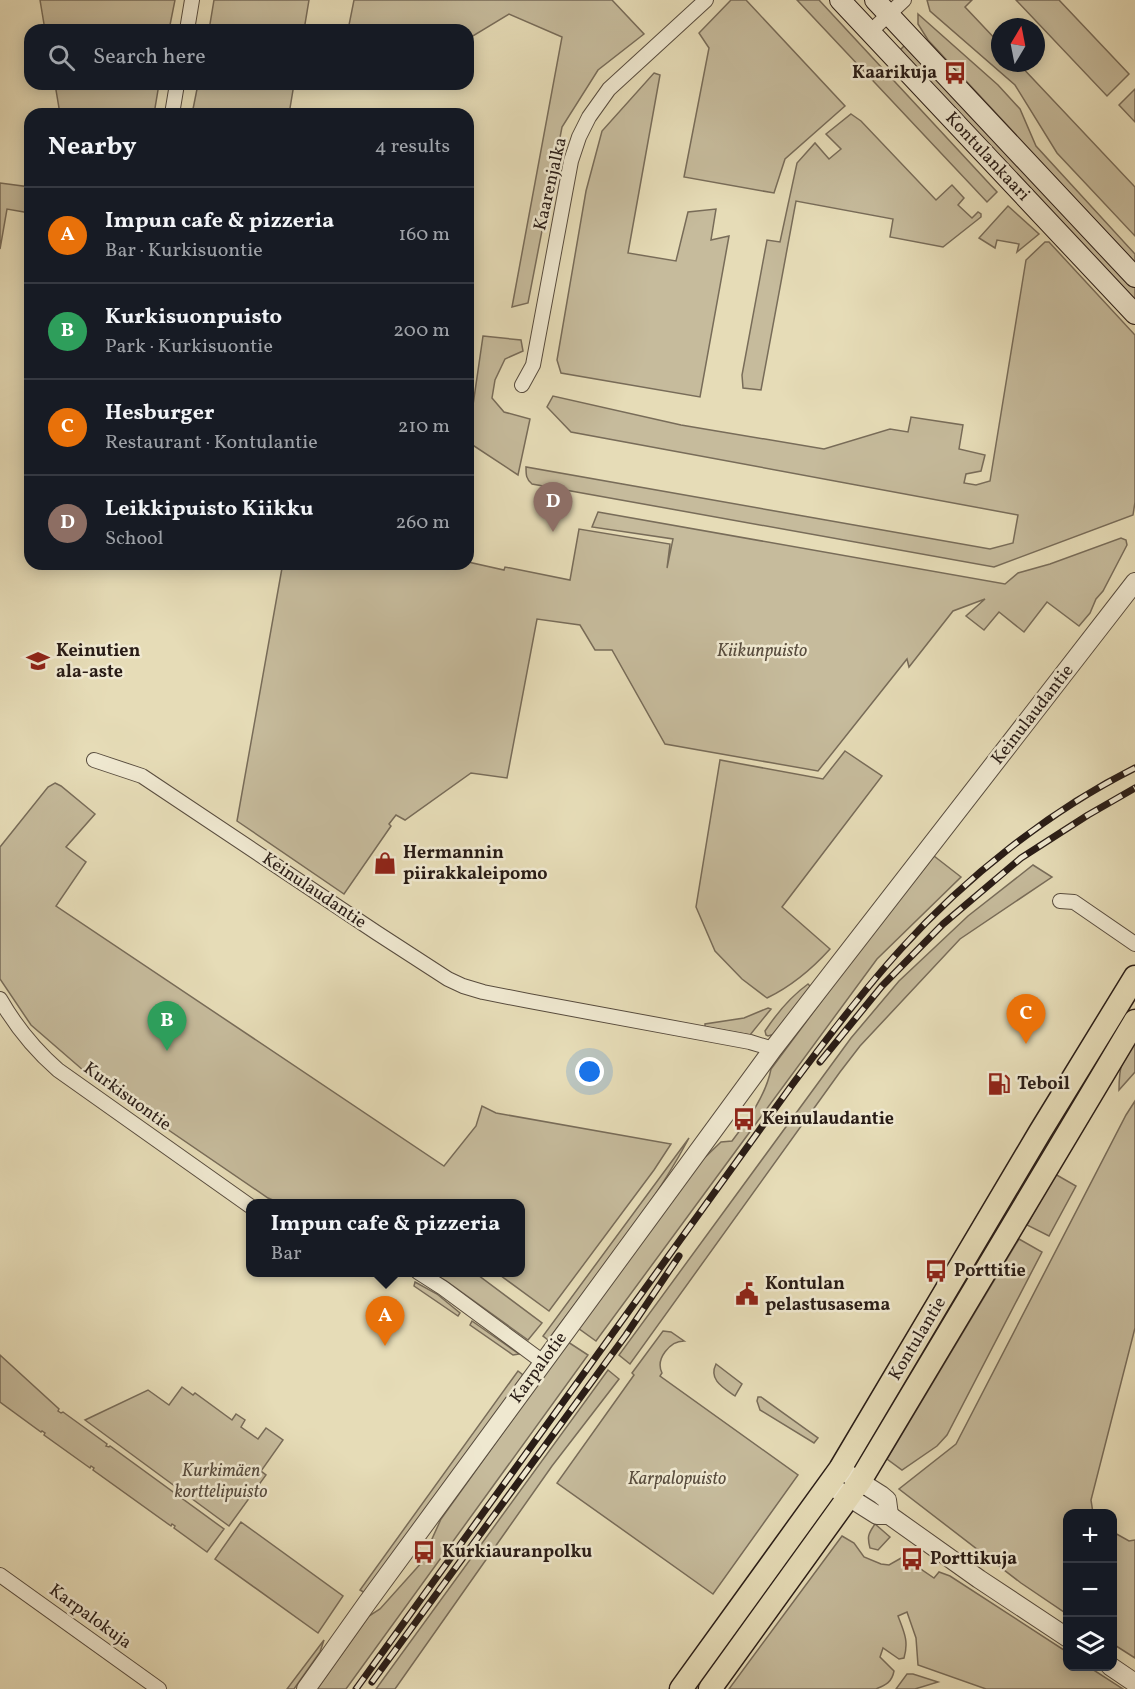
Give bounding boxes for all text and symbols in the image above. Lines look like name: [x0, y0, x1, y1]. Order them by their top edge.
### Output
north arrow: [991, 18, 1045, 72]
search box: [24, 24, 474, 90]
icon: search: [45, 41, 78, 74]
text: Search here: [93, 42, 206, 73]
bus stop icon: Kaarikuja: [942, 60, 968, 86]
place label: Kaarikuja: [852, 61, 937, 86]
street label: Kontulankaari: [939, 107, 1035, 207]
text: Nearby: [48, 129, 137, 165]
text: 4 results: [375, 133, 450, 161]
street label: Kaarenjalka: [528, 135, 574, 233]
text: Impun cafe & pizzeria: [105, 206, 334, 237]
text: A: [60, 221, 75, 249]
text: 160 m: [398, 221, 450, 249]
text: Bar · Kurkisuontie: [105, 237, 263, 265]
text: Kurkisuonpuisto: [105, 302, 282, 333]
text: B: [61, 317, 74, 345]
text: 200 m: [393, 317, 450, 345]
text: Park · Kurkisuontie: [105, 333, 273, 361]
text: Hesburger: [105, 398, 214, 429]
text: C: [61, 413, 74, 441]
text: 210 m: [398, 413, 450, 441]
text: Restaurant · Kontulantie: [105, 429, 318, 457]
pin: D: [534, 482, 572, 532]
text: Leikkipuisto Kiikku: [105, 494, 313, 525]
text: D: [60, 509, 75, 537]
text: 260 m: [395, 509, 450, 537]
text: School: [105, 525, 163, 553]
place label: Keinutien ala-aste: [56, 639, 141, 685]
park label: Kiikunpuisto: [717, 639, 807, 664]
school or university icon: Keinutien ala-aste: [25, 648, 51, 674]
street label: Keinulaudantie: [986, 660, 1080, 770]
place label: Hermannin piirakkaleipomo: [403, 841, 548, 887]
street label: Keinulaudantie: [257, 847, 371, 935]
shop icon: Hermannin piirakkaleipomo: [372, 850, 398, 876]
pin: C: [1006, 994, 1046, 1044]
pin: B: [148, 1002, 186, 1051]
street label: Kurkisuontie: [78, 1056, 176, 1138]
your location: [575, 1057, 604, 1086]
fuel station icon: Teboil: [986, 1071, 1012, 1097]
place label: Teboil: [1017, 1072, 1070, 1097]
bus stop icon: Keinulaudantie: [731, 1106, 757, 1132]
place label: Keinulaudantie: [762, 1107, 894, 1132]
popup: [246, 1199, 525, 1277]
text: Impun cafe & pizzeria: [271, 1209, 500, 1240]
text: Bar: [271, 1240, 302, 1268]
bus stop icon: Porttitie: [923, 1258, 949, 1284]
place label: Porttitie: [954, 1259, 1026, 1284]
place label: Kontulan pelastusasema: [765, 1272, 890, 1318]
public building icon: Kontulan pelastusasema: [734, 1281, 760, 1307]
street label: Kontulantie: [883, 1292, 953, 1386]
pin: A: [366, 1296, 404, 1346]
street label: Karpalotie: [504, 1327, 574, 1409]
park label: Kurkimäen korttelipuisto: [175, 1459, 268, 1505]
park label: Karpalopuisto: [628, 1467, 726, 1492]
map controls: [1063, 1509, 1117, 1671]
button: +: [1063, 1509, 1117, 1563]
bus stop icon: Kurkiauranpolku: [411, 1539, 437, 1565]
place label: Kurkiauranpolku: [442, 1540, 592, 1565]
bus stop icon: Porttikuja: [899, 1546, 925, 1572]
place label: Porttikuja: [930, 1547, 1017, 1572]
button: −: [1063, 1563, 1117, 1617]
street label: Karpalokuja: [43, 1578, 137, 1656]
button: layers: [1063, 1617, 1117, 1671]

